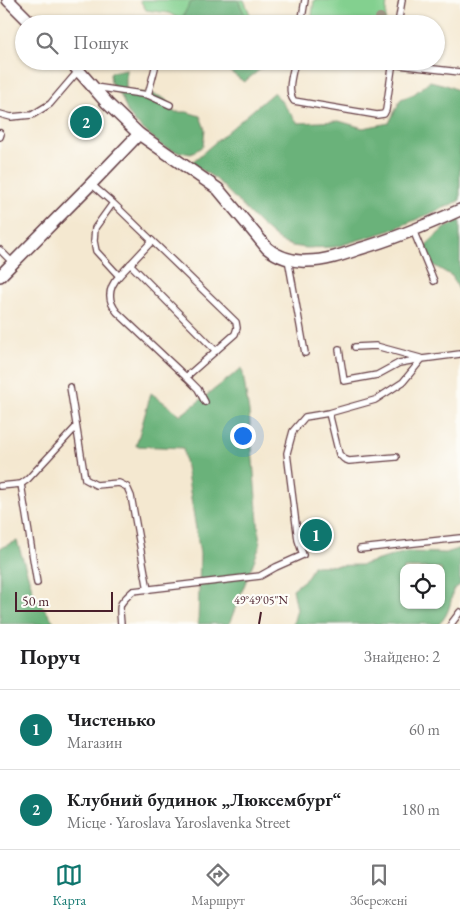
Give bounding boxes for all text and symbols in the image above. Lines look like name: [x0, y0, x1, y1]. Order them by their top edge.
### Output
search box: [15, 15, 445, 70]
icon: search: [33, 29, 61, 57]
text: Пошук: [73, 30, 129, 55]
pin: 2: [70, 103, 102, 141]
your location: [230, 423, 256, 449]
pin: 1: [300, 516, 332, 554]
map controls: [400, 564, 445, 609]
button: locate: [400, 564, 445, 609]
scale bar: [15, 589, 112, 612]
text: 50 m: [22, 592, 49, 610]
text: 49°49'05"N: [234, 592, 288, 608]
text: Поруч: [20, 643, 80, 670]
text: Знайдено: 2: [364, 646, 440, 667]
text: Чистенько: [67, 707, 156, 732]
text: 1: [32, 719, 40, 740]
text: 60 m: [409, 719, 440, 740]
text: Магазин: [67, 732, 122, 753]
text: Клубний будинок „Люксембург“: [67, 787, 341, 812]
text: 2: [32, 799, 40, 820]
text: 180 m: [401, 799, 440, 820]
text: Місце · Yaroslava Yaroslavenka Street: [67, 812, 290, 833]
tab: Карта: [53, 861, 86, 909]
tab: Маршрут: [191, 861, 245, 909]
tab: Збережені: [350, 861, 407, 909]

